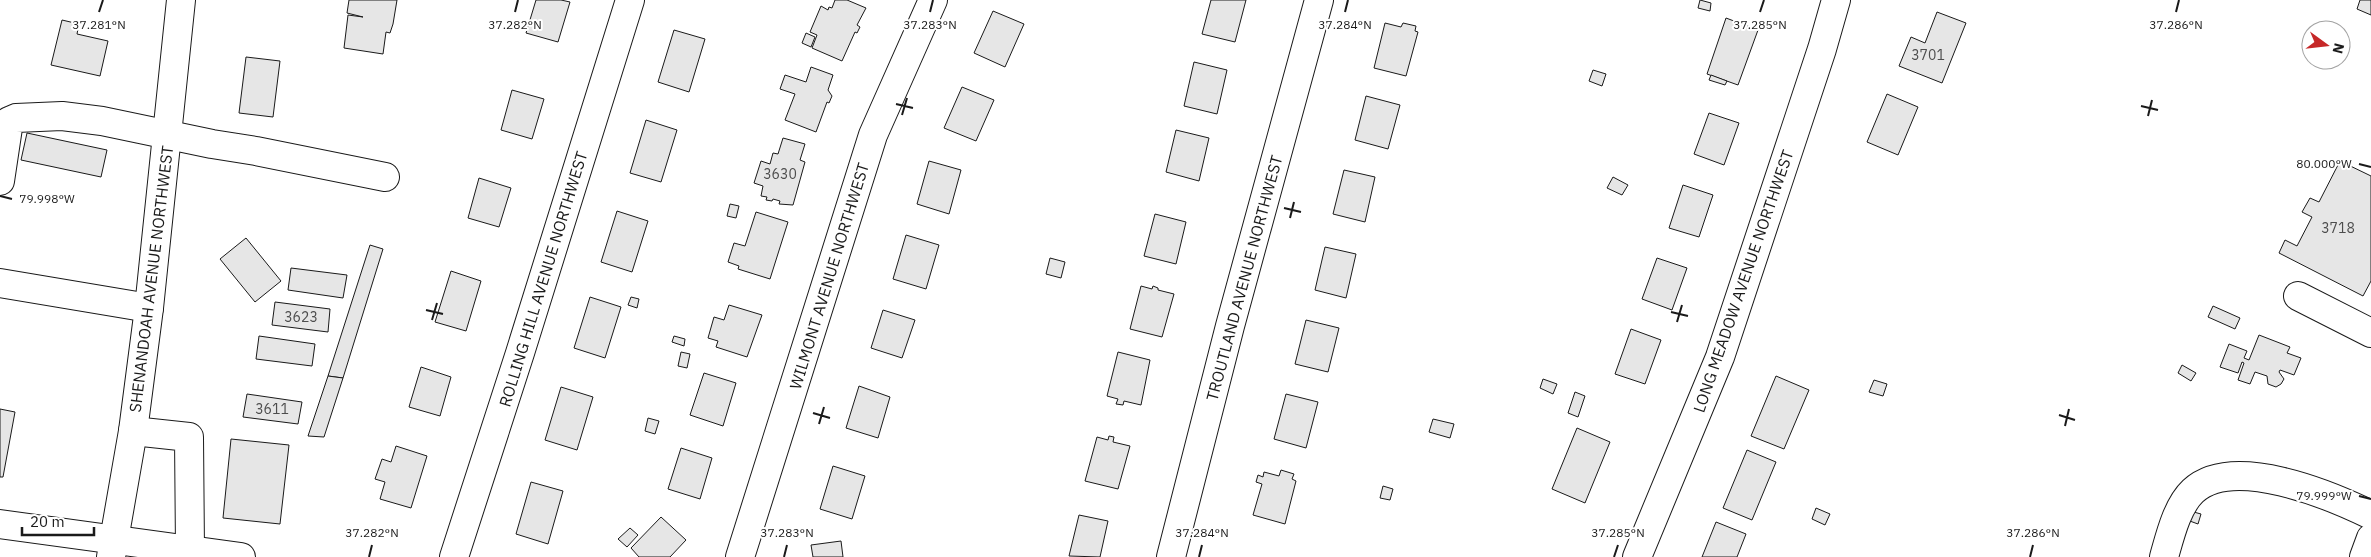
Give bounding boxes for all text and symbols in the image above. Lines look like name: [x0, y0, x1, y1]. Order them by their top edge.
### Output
text: 37.281°N: [72, 17, 126, 32]
text: 37.282°N: [488, 17, 542, 32]
text: 37.283°N: [903, 17, 957, 32]
text: 37.284°N: [1318, 17, 1372, 32]
text: 37.285°N: [1733, 17, 1787, 32]
text: 37.286°N: [2149, 17, 2203, 32]
north arrow: [2301, 20, 2351, 70]
text: N: [2329, 41, 2349, 56]
house number: 3701: [1911, 46, 1945, 64]
street label: SHENANDOAH AVENUE NORTHWEST: [125, 144, 177, 414]
street label: LONG MEADOW AVENUE NORTHWEST: [1689, 147, 1797, 415]
street label: ROLLING HILL AVENUE NORTHWEST: [495, 149, 591, 409]
street label: TROUTLAND AVENUE NORTHWEST: [1202, 153, 1286, 403]
text: 80.000°W: [2296, 156, 2352, 171]
street label: WILMONT AVENUE NORTHWEST: [785, 160, 873, 392]
house number: 3630: [763, 165, 797, 183]
text: 79.998°W: [19, 191, 75, 206]
house number: 3718: [2321, 219, 2355, 237]
house number: 3623: [284, 308, 318, 326]
house number: 3611: [255, 400, 289, 418]
text: 79.999°W: [2296, 488, 2352, 503]
scale bar: [22, 504, 95, 536]
text: 20 m: [30, 512, 65, 531]
text: 37.282°N: [345, 525, 399, 540]
text: 37.283°N: [760, 525, 814, 540]
text: 37.284°N: [1175, 525, 1229, 540]
text: 37.285°N: [1591, 525, 1645, 540]
text: 37.286°N: [2006, 525, 2060, 540]

